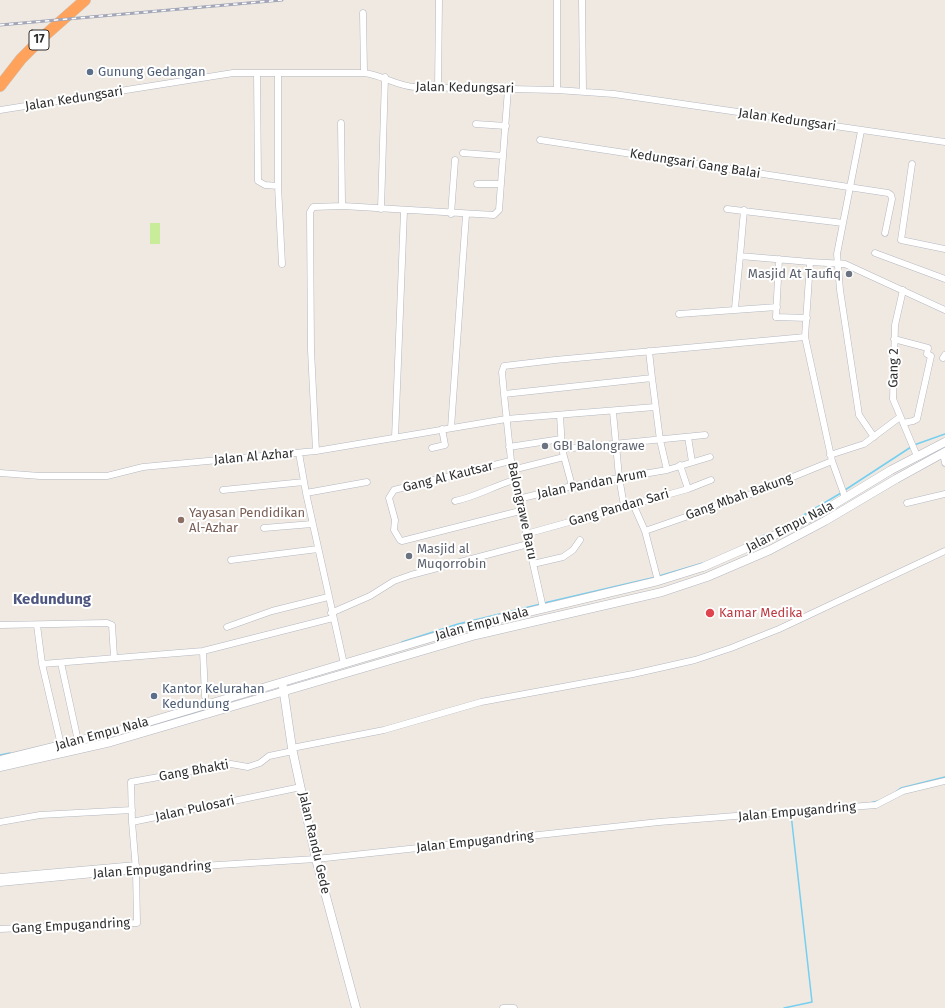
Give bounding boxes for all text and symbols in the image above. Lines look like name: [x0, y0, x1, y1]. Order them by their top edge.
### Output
road number: 17: [29, 30, 49, 50]
place label: Gunung Gedangan: [98, 64, 206, 80]
marker: Gunung Gedangan: [85, 67, 95, 77]
street label: Jalan Kedungsari: [416, 79, 514, 97]
street label: Jalan Kedungsari: [24, 84, 124, 114]
street label: Jalan Kedungsari: [737, 105, 837, 135]
street label: Kedungsari Gang Balai: [629, 146, 761, 182]
place label: Masjid At Taufiq: [748, 266, 841, 282]
marker: Masjid At Taufiq: [844, 269, 854, 279]
street label: Gang 2: [886, 348, 902, 388]
place label: GBI Balongrawe: [553, 438, 645, 454]
marker: GBI Balongrawe: [540, 441, 550, 451]
street label: Jalan Al Azhar: [213, 446, 295, 468]
street label: Gang Al Kautsar: [401, 458, 495, 496]
street label: Balongrawe Baru: [504, 461, 540, 561]
street label: Jalan Pandan Arum: [536, 466, 648, 502]
street label: Gang Mbah Bakung: [684, 470, 794, 524]
street label: Gang Pandan Sari: [567, 486, 671, 530]
street label: Jalan Empu Nala: [744, 498, 836, 556]
place label: Yayasan Pendidikan Al-Azhar: [189, 505, 305, 536]
marker: Yayasan Pendidikan Al-Azhar: [176, 515, 186, 525]
place label: Masjid al Muqorrobin: [417, 541, 486, 572]
marker: Masjid al Muqorrobin: [404, 551, 414, 561]
district label: Kedundung: [13, 591, 91, 609]
street label: Jalan Empu Nala: [434, 604, 530, 644]
place label: Kamar Medika: [719, 605, 802, 621]
marker: Kamar Medika: [704, 607, 716, 619]
place label: Kantor Kelurahan Kedundung: [162, 681, 265, 712]
marker: Kantor Kelurahan Kedundung: [149, 691, 159, 701]
street label: Jalan Empu Nala: [54, 714, 150, 754]
street label: Gang Bhakti: [158, 757, 230, 785]
street label: Jalan Randu Gede: [295, 791, 333, 895]
street label: Jalan Pulosari: [154, 793, 236, 825]
street label: Jalan Empugandring: [738, 799, 856, 825]
street label: Jalan Empugandring: [415, 828, 535, 856]
street label: Jalan Empugandring: [93, 858, 211, 882]
street label: Gang Empugandring: [11, 915, 131, 937]

